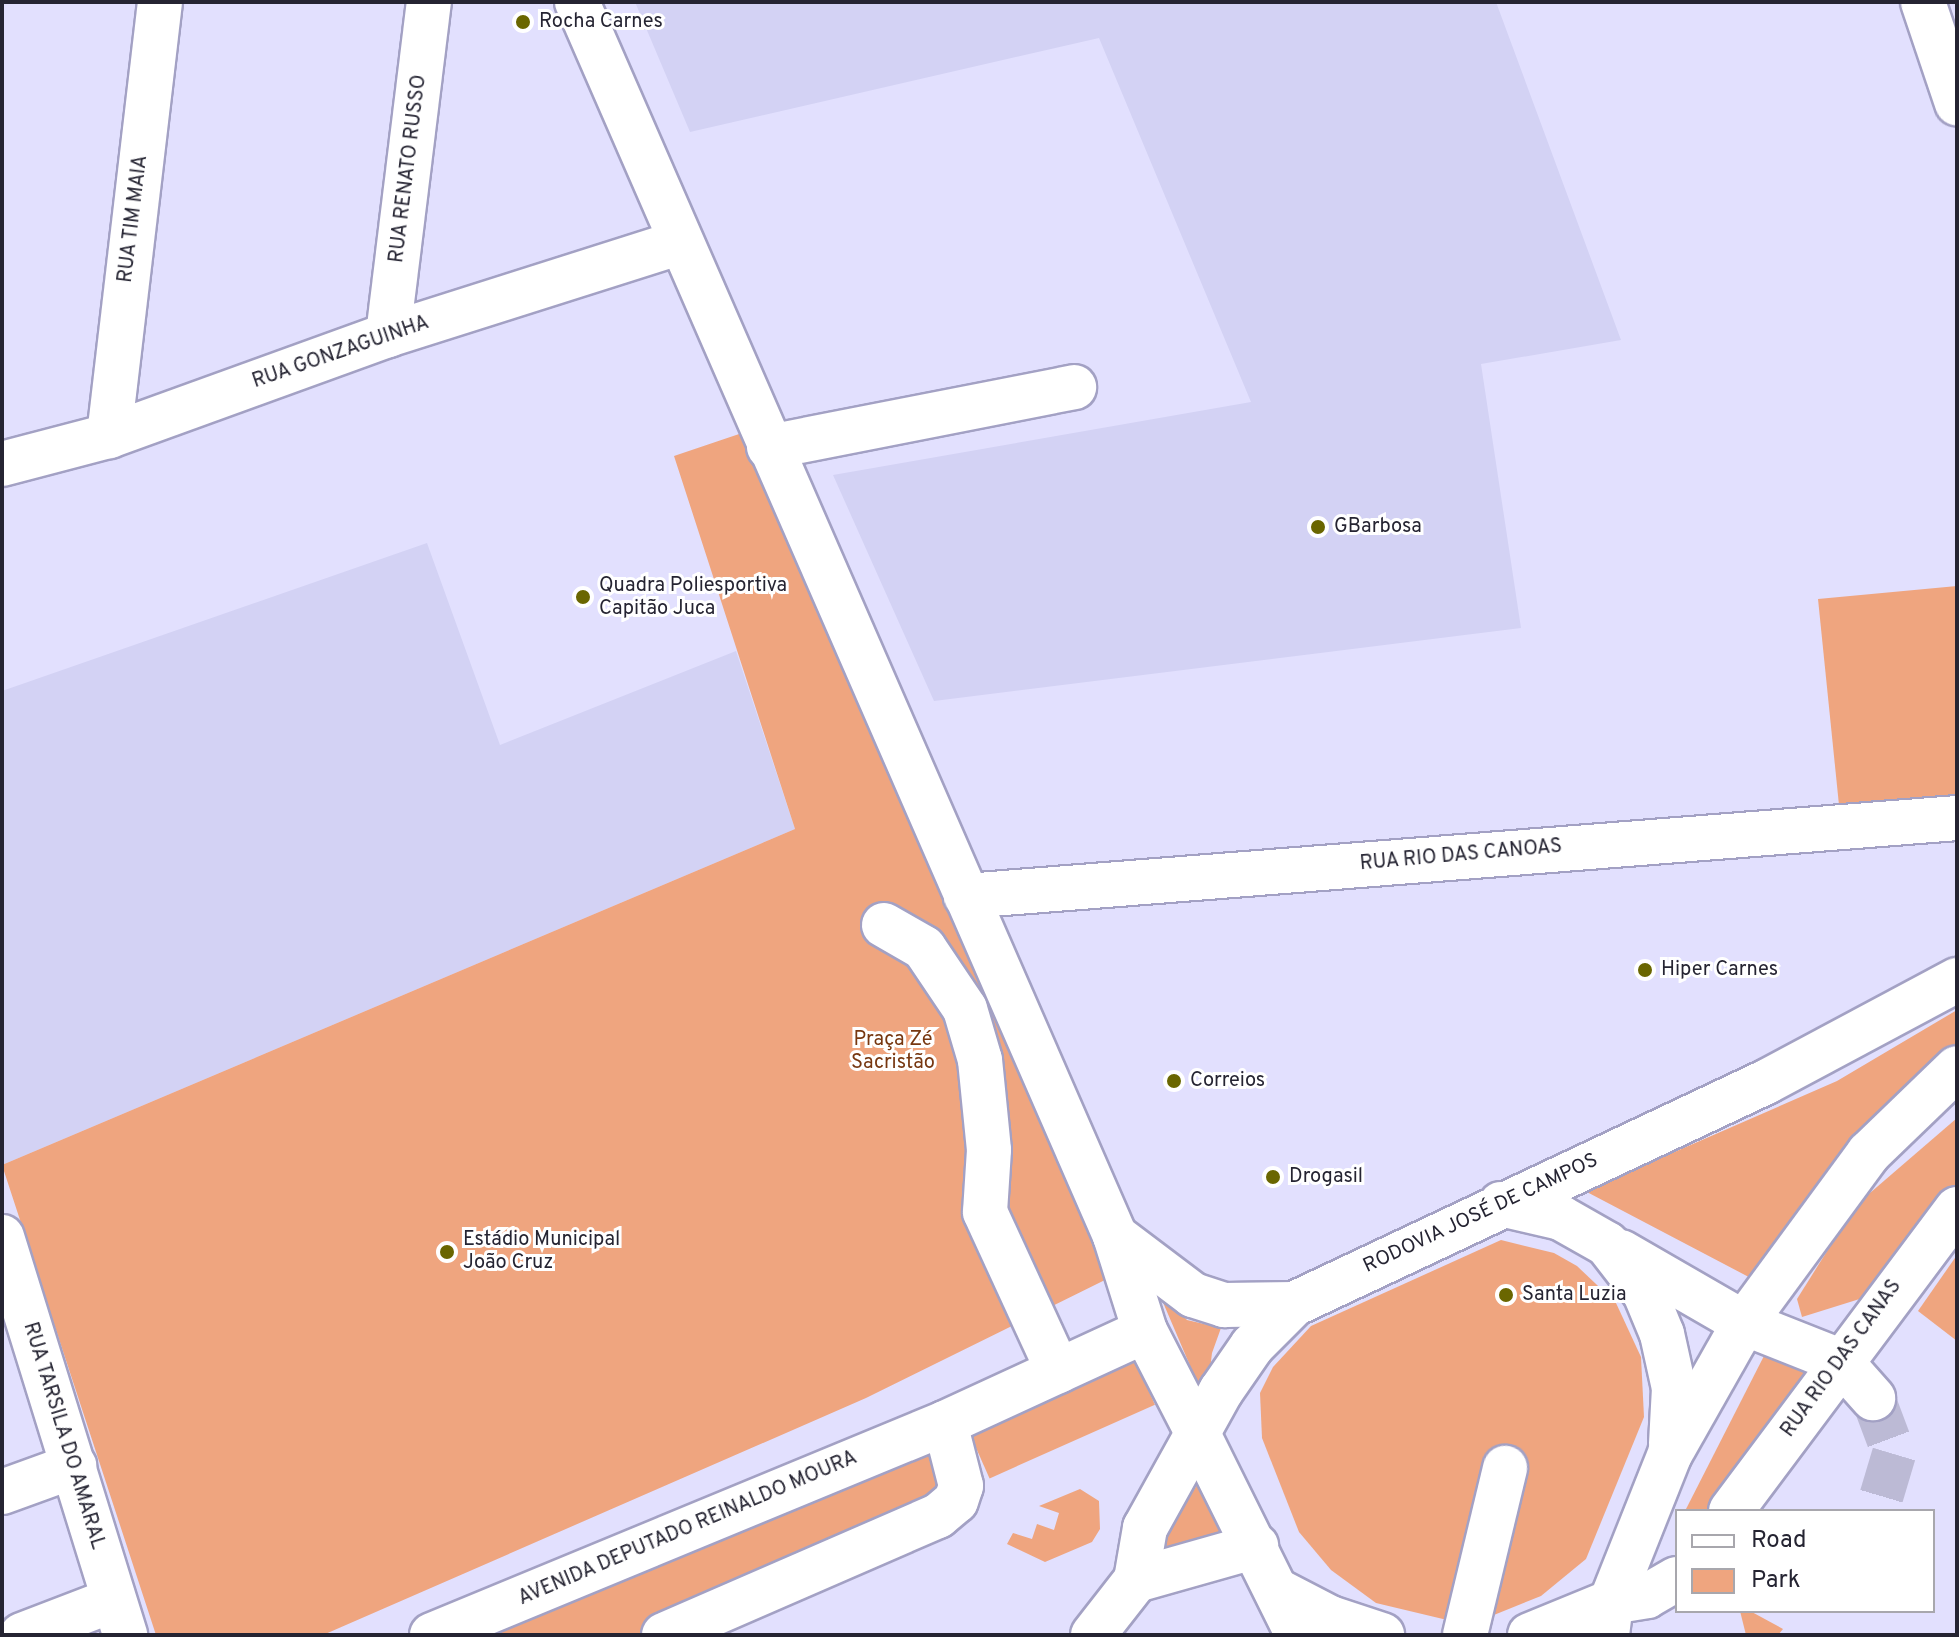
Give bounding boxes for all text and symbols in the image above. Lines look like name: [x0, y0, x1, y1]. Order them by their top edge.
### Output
place label: Rocha Carnes: [539, 10, 663, 34]
marker: Rocha Carnes: [514, 13, 532, 31]
street label: RUA RENATO RUSSO: [386, 73, 432, 265]
street label: RUA TIM MAIA: [114, 153, 154, 285]
street label: RUA GONZAGUINHA: [249, 311, 433, 395]
place label: GBarbosa: [1334, 515, 1422, 539]
marker: GBarbosa: [1309, 518, 1327, 536]
place label: Quadra Poliesportiva Capitão Juca: [599, 574, 787, 621]
marker: Quadra Poliesportiva Capitão Juca: [574, 588, 592, 606]
street label: RUA RIO DAS CANOAS: [1358, 835, 1564, 877]
place label: Hiper Carnes: [1661, 958, 1778, 982]
marker: Hiper Carnes: [1636, 961, 1654, 979]
park label: Praça Zé Sacristão: [851, 1029, 935, 1076]
place label: Correios: [1190, 1069, 1265, 1093]
marker: Correios: [1165, 1072, 1183, 1090]
street label: RODOVIA JOSÉ DE CAMPOS: [1360, 1149, 1602, 1279]
place label: Drogasil: [1289, 1165, 1363, 1189]
marker: Drogasil: [1264, 1168, 1282, 1186]
place label: Estádio Municipal João Cruz: [463, 1228, 620, 1275]
marker: Estádio Municipal João Cruz: [438, 1243, 456, 1261]
street label: RUA RIO DAS CANAS: [1777, 1275, 1907, 1443]
place label: Santa Luzia: [1522, 1283, 1626, 1307]
marker: Santa Luzia: [1497, 1286, 1515, 1304]
street label: RUA TARSILA DO AMARAL: [17, 1318, 109, 1554]
street label: AVENIDA DEPUTADO REINALDO MOURA: [515, 1446, 861, 1612]
legend: [1675, 1509, 1935, 1613]
text: Road: [1751, 1526, 1807, 1556]
text: Park: [1751, 1566, 1801, 1596]

